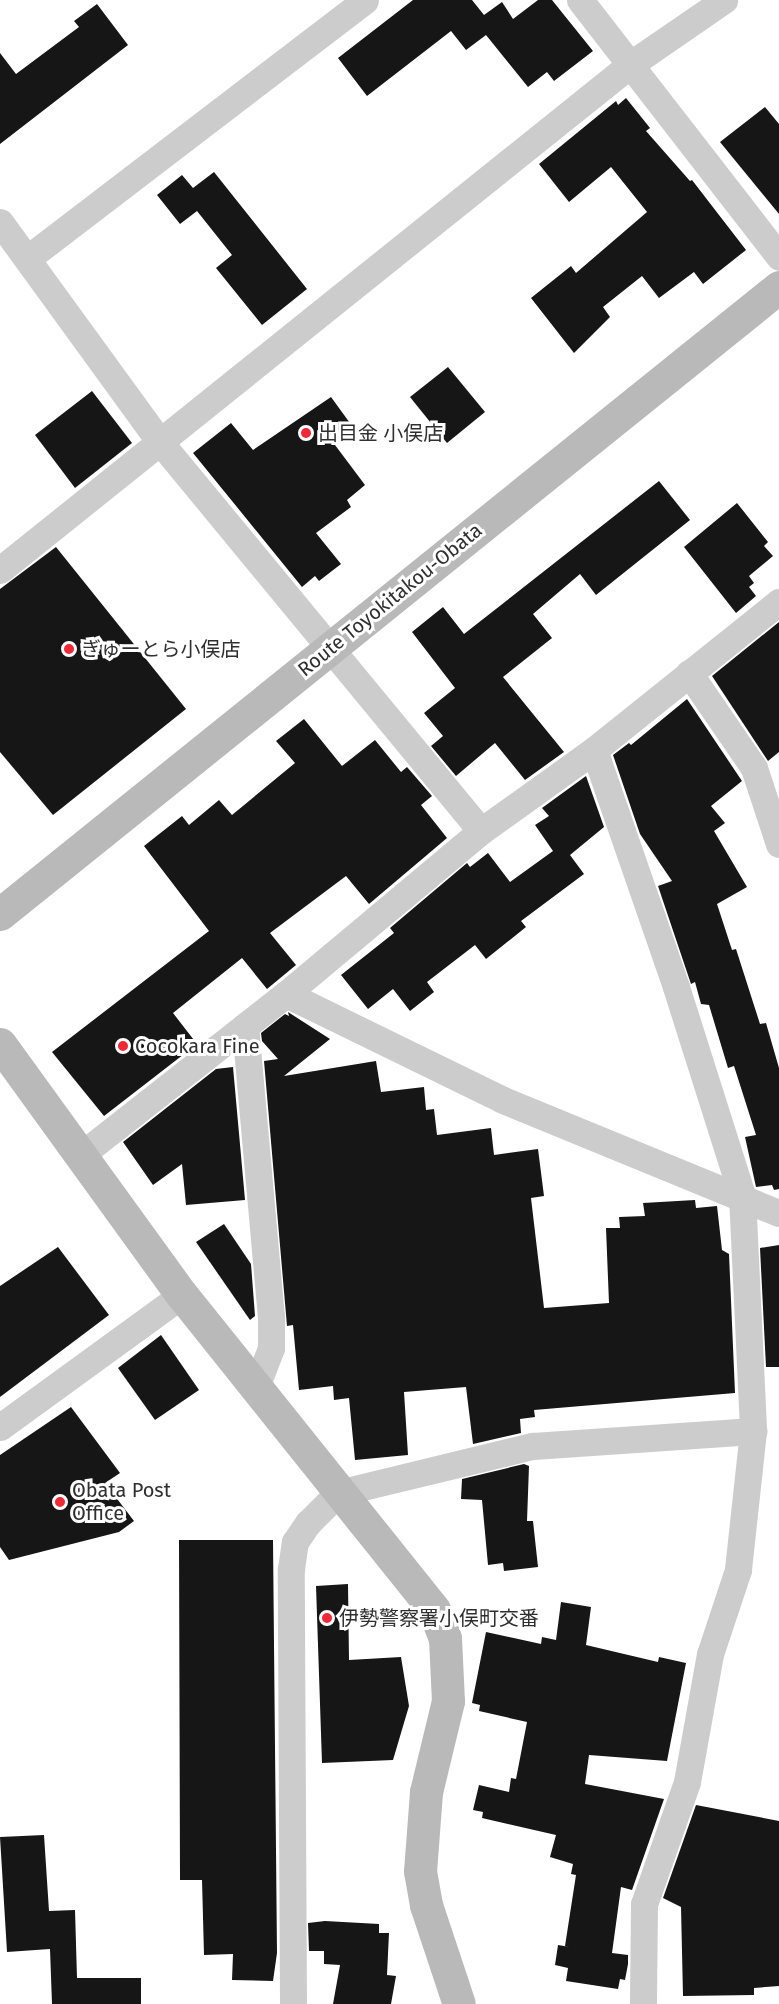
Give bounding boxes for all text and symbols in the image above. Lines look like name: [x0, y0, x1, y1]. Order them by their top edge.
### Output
place label: 出目金 小俣店: [318, 421, 443, 445]
marker: 出目金 小俣店: [299, 426, 313, 440]
street label: Route Toyokitakou-Obata: [293, 518, 487, 682]
place label: ぎゅーとら小俣店: [81, 637, 241, 661]
marker: ぎゅーとら小俣店: [62, 642, 76, 656]
place label: Cocokara Fine: [135, 1034, 260, 1058]
marker: Cocokara Fine: [116, 1039, 130, 1053]
place label: Obata Post Office: [72, 1478, 171, 1525]
marker: Obata Post Office: [53, 1495, 67, 1509]
place label: 伊勢警察署小俣町交番: [339, 1606, 539, 1630]
marker: 伊勢警察署小俣町交番: [320, 1611, 334, 1625]

